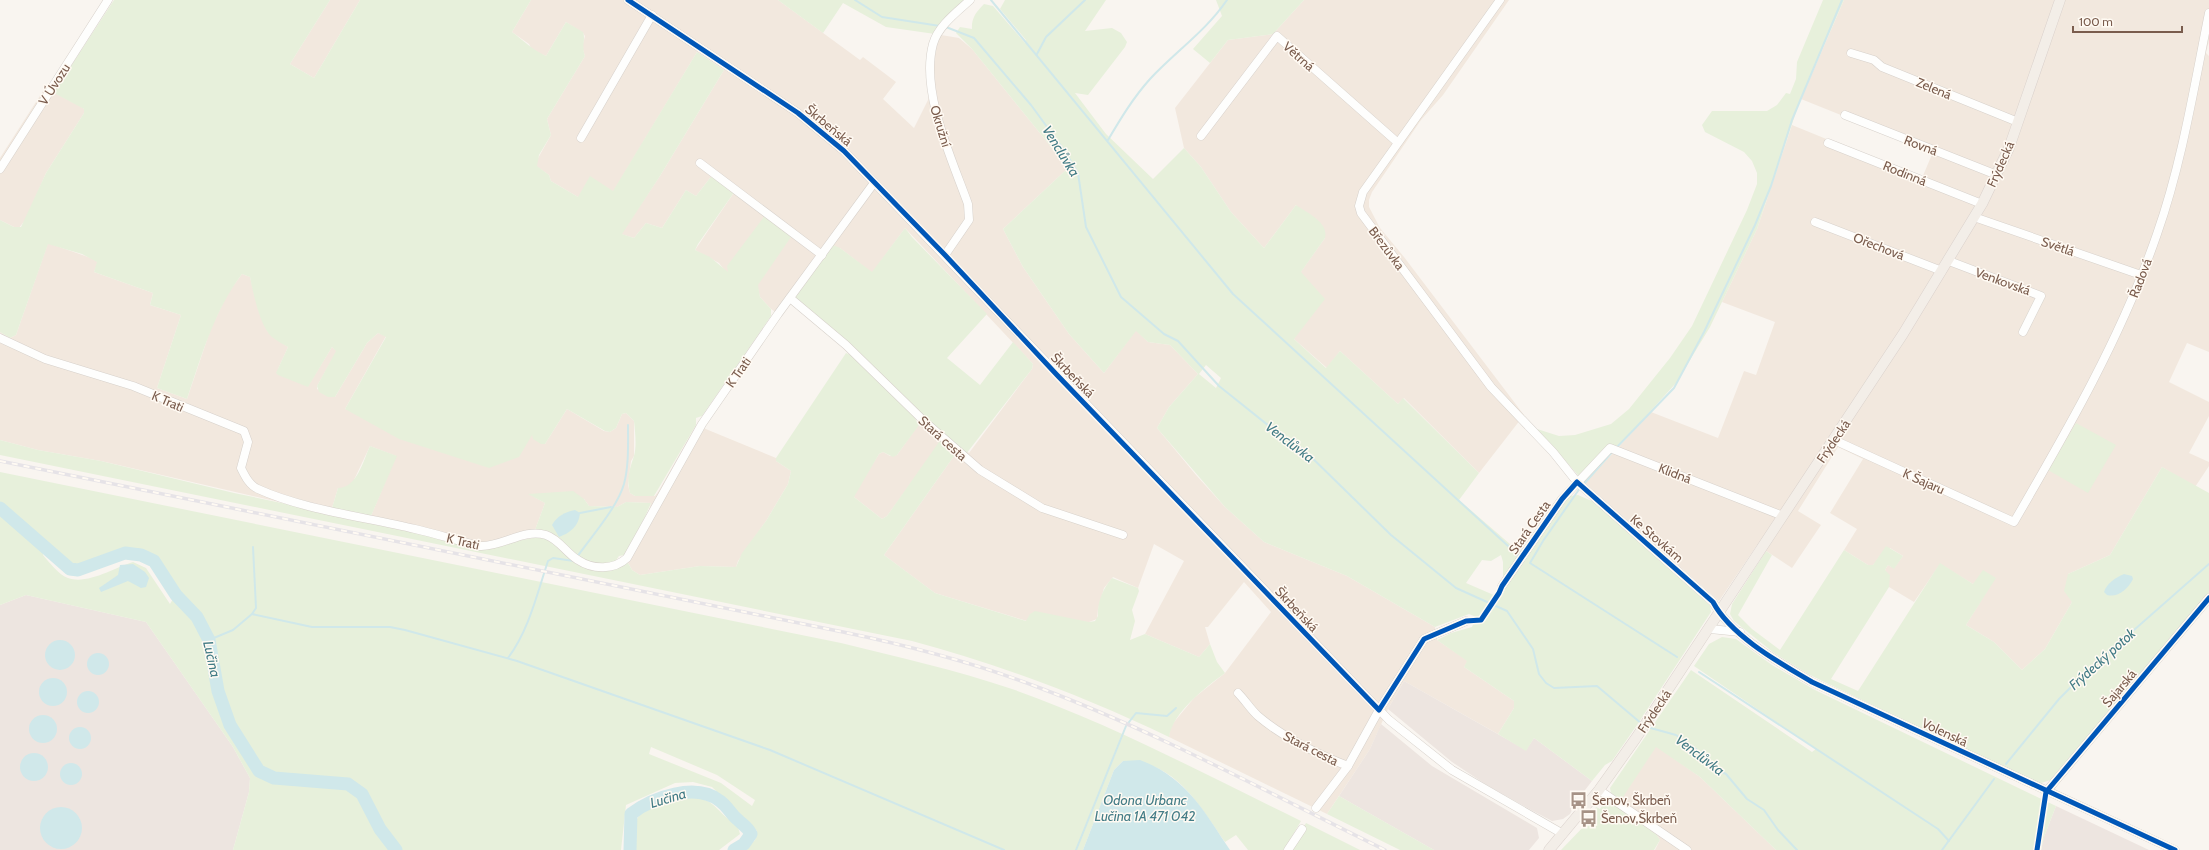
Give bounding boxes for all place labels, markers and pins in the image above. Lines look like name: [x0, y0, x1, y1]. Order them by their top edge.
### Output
bus stop icon: Šenov, Škrbeň: [1569, 790, 1589, 810]
place label: Šenov, Škrbeň: [1592, 791, 1671, 808]
bus stop icon: Šenov,Škrbeň: [1578, 808, 1598, 828]
place label: Šenov,Škrbeň: [1601, 809, 1677, 826]

